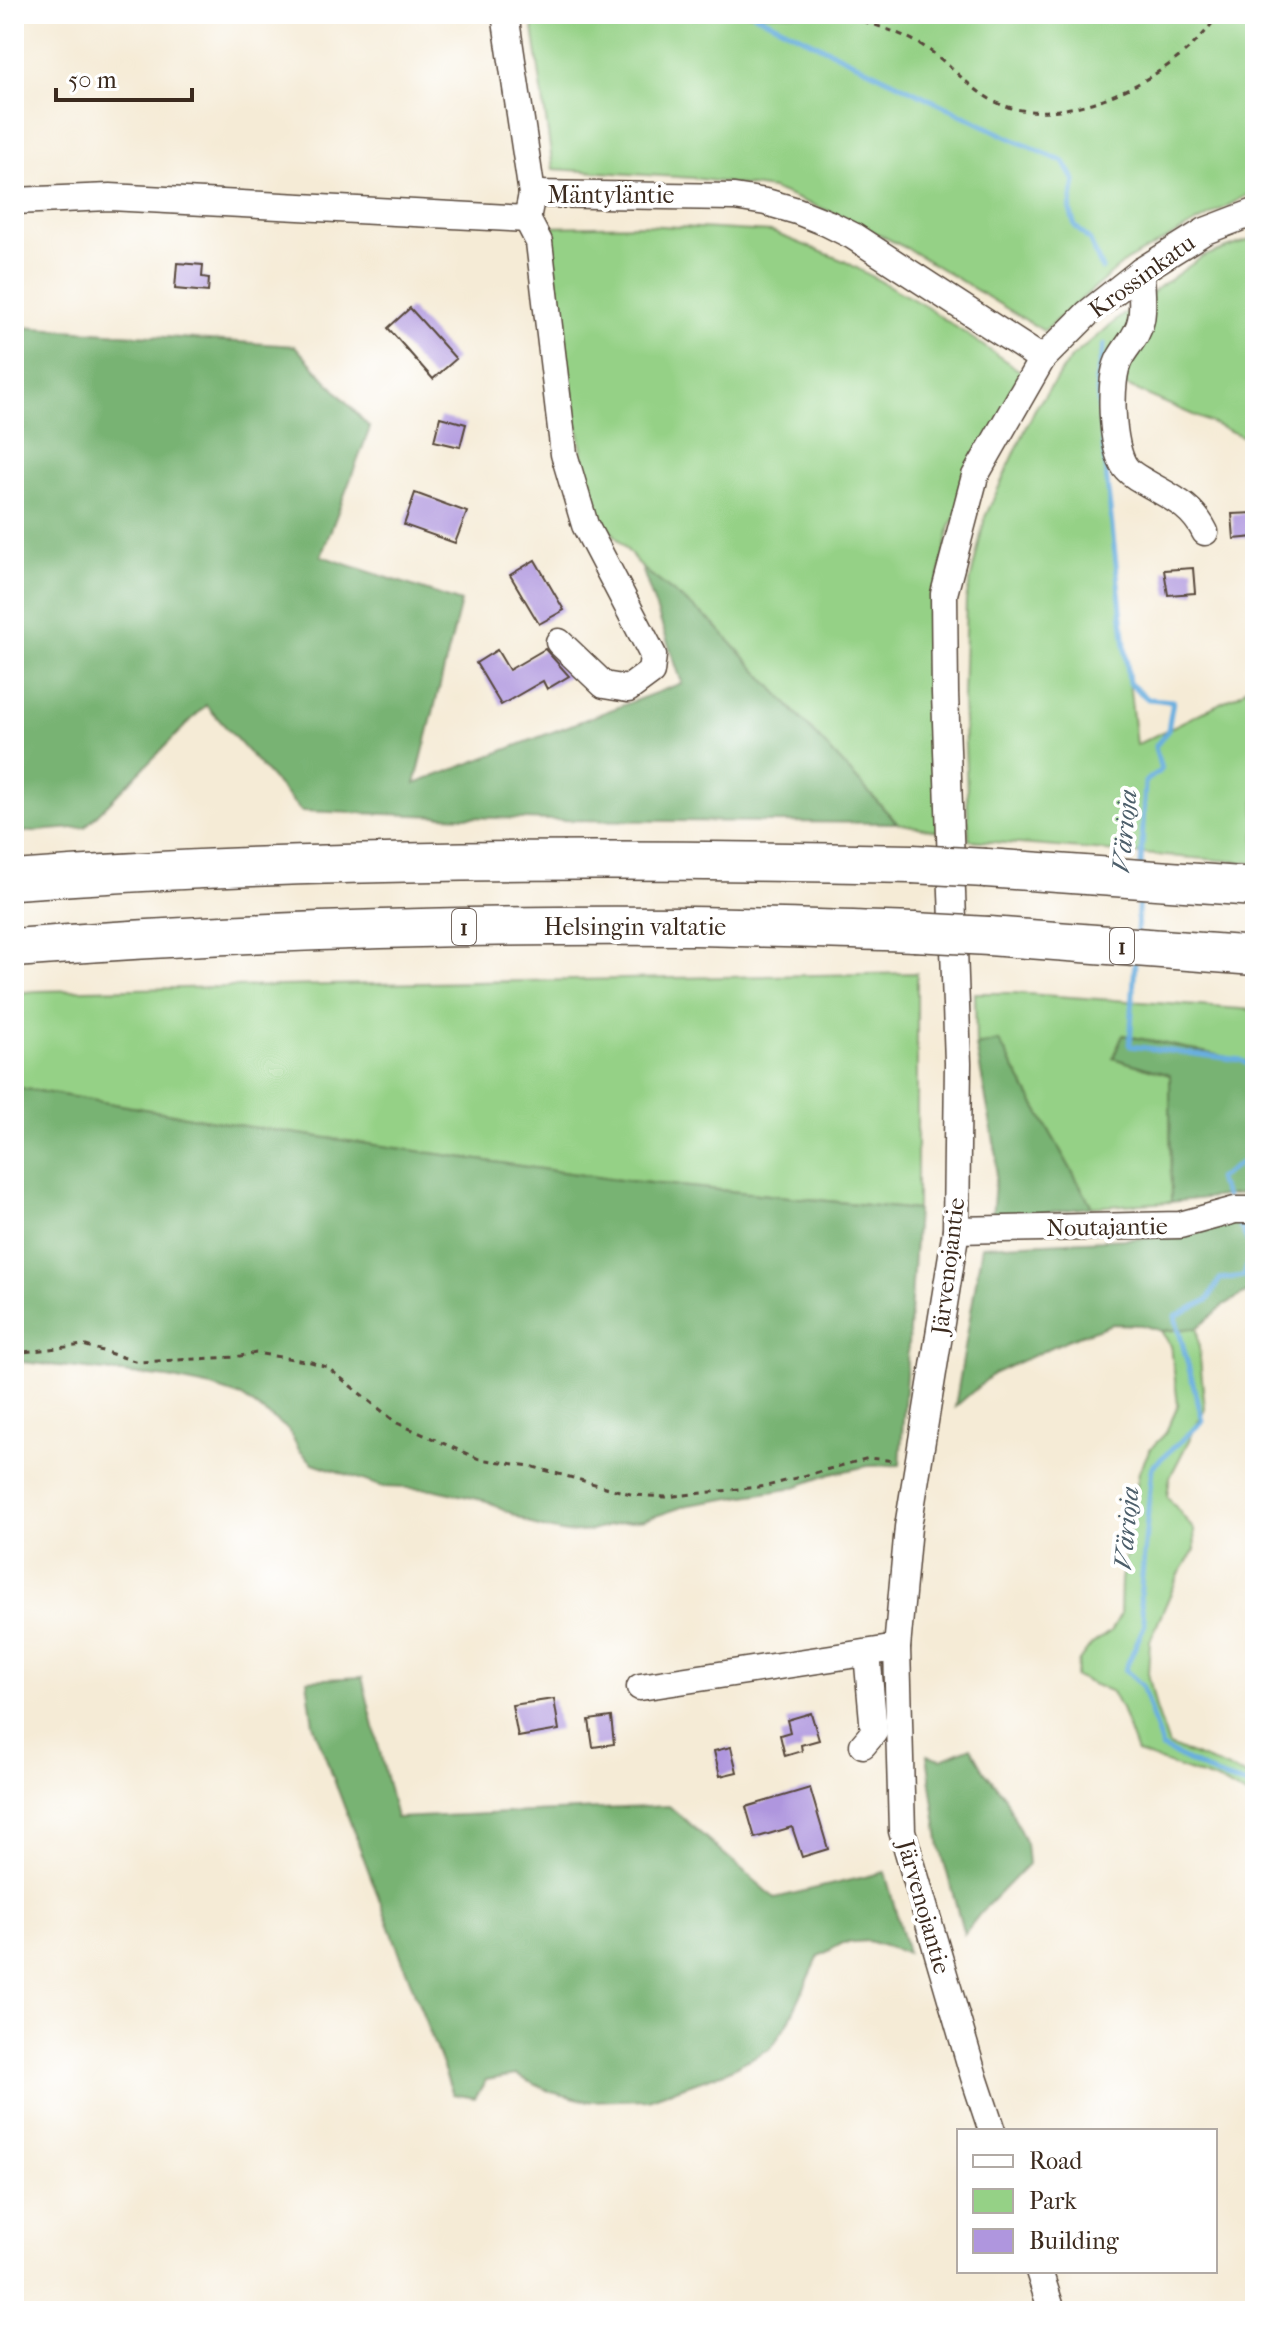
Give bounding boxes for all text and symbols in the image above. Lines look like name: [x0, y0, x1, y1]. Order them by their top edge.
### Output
scale bar: [56, 52, 192, 102]
text: 50 m: [68, 66, 117, 94]
street label: Mäntyläntie: [548, 181, 675, 209]
street label: Krossinkatu: [1084, 228, 1201, 324]
water label: Värioja: [1105, 788, 1144, 874]
road number: 1: [452, 909, 476, 945]
street label: Helsingin valtatie: [544, 913, 726, 941]
road number: 1: [1110, 928, 1134, 964]
street label: Järvenojantie: [925, 1196, 970, 1338]
street label: Noutajantie: [1046, 1212, 1168, 1242]
water label: Värioja: [1107, 1485, 1146, 1571]
street label: Järvenojantie: [891, 1835, 956, 1977]
legend: [957, 2129, 1217, 2273]
text: Road: [1029, 2147, 1083, 2175]
text: Park: [1029, 2187, 1077, 2215]
text: Building: [1029, 2227, 1120, 2255]

